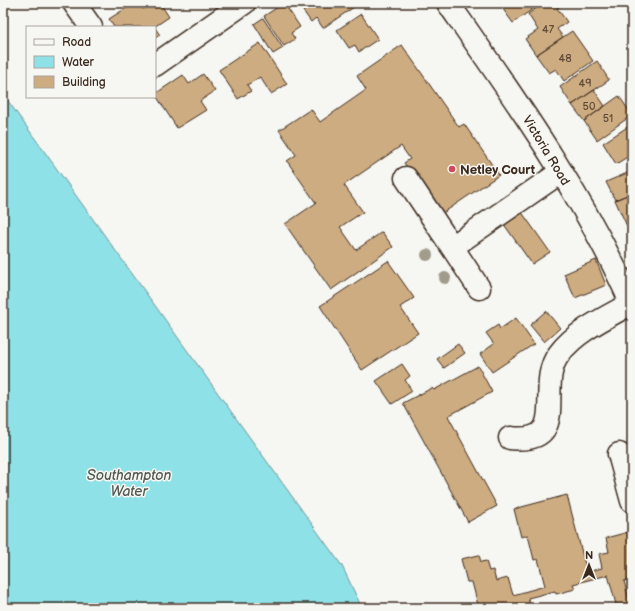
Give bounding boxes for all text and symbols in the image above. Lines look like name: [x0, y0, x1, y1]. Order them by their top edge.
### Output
house number: 47: [542, 23, 555, 36]
legend: [26, 26, 156, 98]
text: Road: [62, 35, 91, 50]
house number: 48: [558, 52, 572, 65]
text: Water: [62, 55, 94, 70]
text: Building: [62, 75, 106, 90]
house number: 49: [578, 77, 592, 90]
house number: 50: [583, 100, 596, 113]
house number: 51: [603, 112, 613, 125]
street label: Victoria Road: [519, 113, 573, 189]
place label: Netley Court: [460, 162, 536, 178]
marker: Netley Court: [447, 164, 457, 174]
water label: Southampton Water: [87, 467, 171, 500]
north arrow: [569, 545, 609, 585]
text: N: [585, 549, 593, 562]

